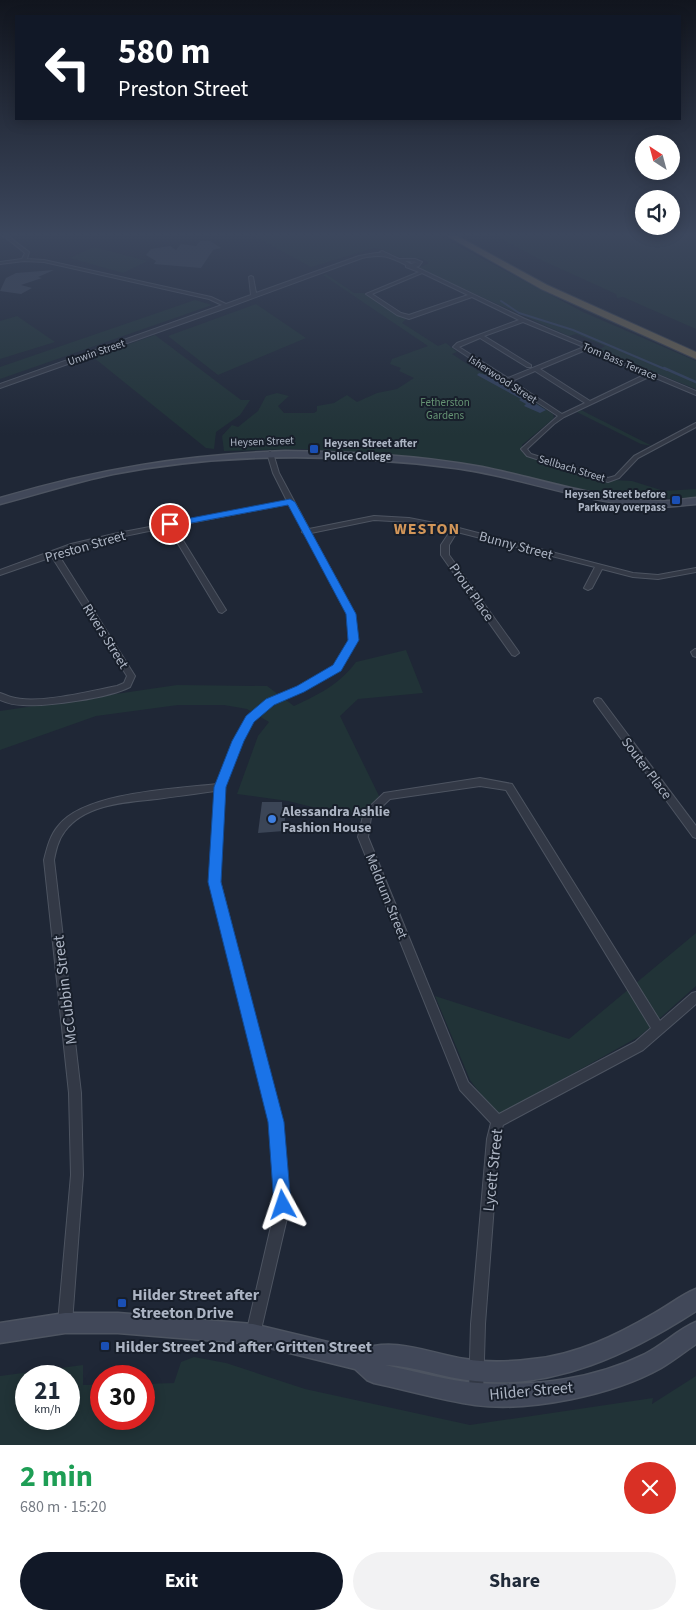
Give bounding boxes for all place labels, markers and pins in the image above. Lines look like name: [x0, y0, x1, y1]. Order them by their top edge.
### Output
place label: Heysen Street after Police College: [324, 436, 418, 464]
marker: Heysen Street after Police College: [308, 443, 320, 455]
place label: Heysen Street before Parkway overpass: [565, 487, 666, 515]
marker: Heysen Street before Parkway overpass: [670, 494, 682, 506]
pin: [149, 503, 191, 545]
place label: Alessandra Ashlie Fashion House: [281, 802, 390, 838]
marker: Alessandra Ashlie Fashion House: [266, 813, 278, 825]
place label: Hilder Street after Streeton Drive: [132, 1284, 260, 1324]
marker: Hilder Street after Streeton Drive: [116, 1297, 128, 1309]
place label: Hilder Street 2nd after Gritten Street: [115, 1336, 372, 1358]
marker: Hilder Street 2nd after Gritten Street: [99, 1340, 111, 1352]

